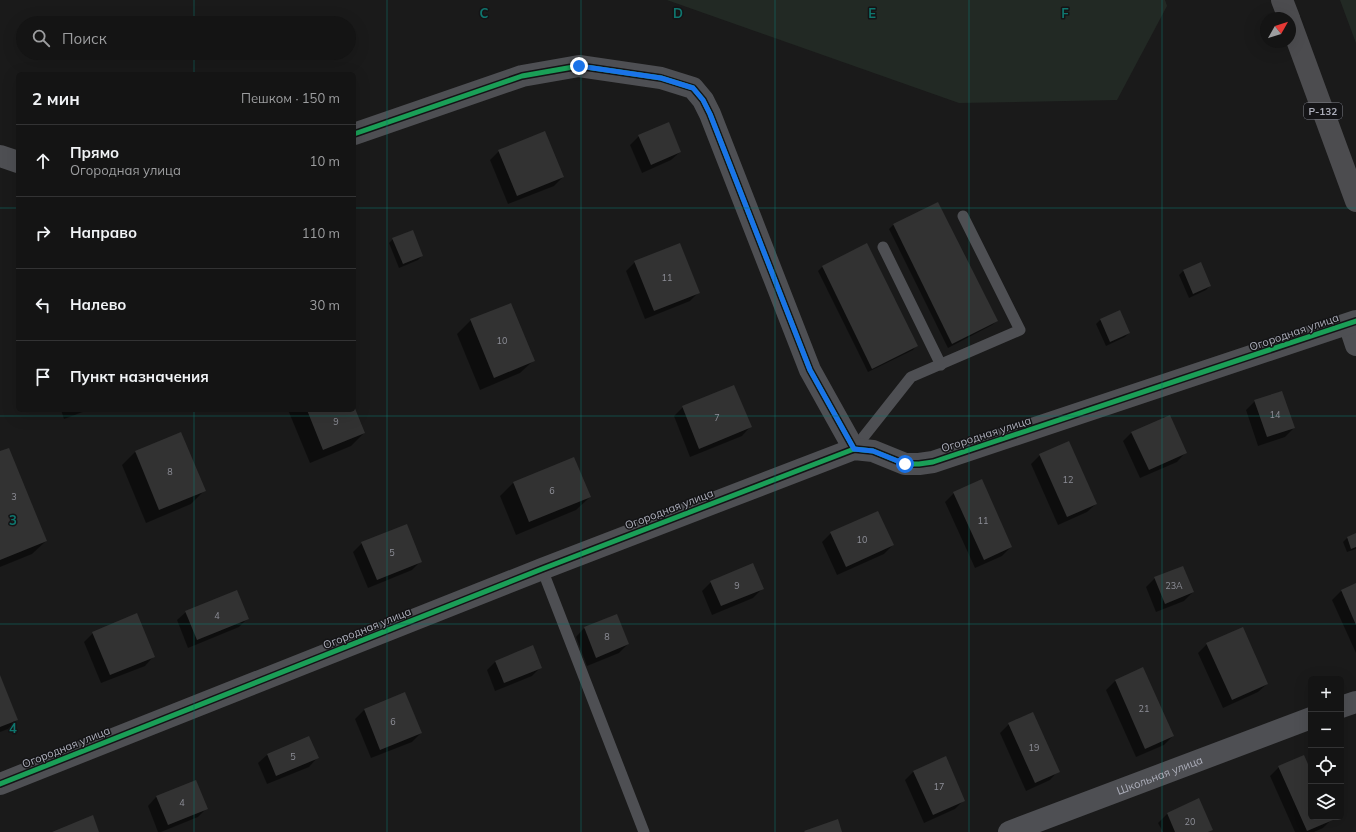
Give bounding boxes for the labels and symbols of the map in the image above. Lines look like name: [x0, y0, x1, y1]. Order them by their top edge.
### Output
text: C: [480, 5, 489, 21]
text: D: [673, 5, 683, 21]
text: E: [868, 5, 876, 21]
text: F: [1061, 5, 1069, 21]
north arrow: [1260, 12, 1296, 48]
route end: [570, 57, 588, 75]
road number: Р-132: [1304, 103, 1342, 119]
house number: 11: [662, 272, 672, 283]
street label: Огородная улица: [1247, 310, 1341, 354]
house number: 10: [497, 335, 507, 346]
house number: 14: [1270, 409, 1281, 420]
house number: 7: [714, 412, 720, 423]
street label: Огородная улица: [939, 413, 1033, 455]
house number: 9: [333, 416, 339, 427]
route start: [896, 455, 914, 473]
house number: 8: [167, 466, 173, 477]
house number: 12: [1063, 474, 1073, 485]
house number: 6: [549, 485, 555, 496]
street label: Огородная улица: [623, 486, 715, 532]
house number: 3: [11, 491, 17, 502]
text: 3: [9, 512, 17, 528]
house number: 11: [978, 515, 988, 526]
house number: 10: [857, 534, 867, 545]
house number: 5: [389, 547, 395, 558]
house number: 9: [734, 580, 740, 591]
house number: 23А: [1165, 580, 1183, 591]
street label: Огородная улица: [321, 604, 413, 652]
house number: 4: [214, 610, 220, 621]
house number: 8: [604, 631, 610, 642]
house number: 21: [1139, 703, 1149, 714]
house number: 6: [390, 716, 396, 727]
text: 4: [9, 720, 17, 736]
street label: Огородная улица: [20, 723, 112, 771]
house number: 19: [1029, 742, 1039, 753]
house number: 5: [290, 751, 296, 762]
street label: Школьная улица: [1115, 753, 1205, 798]
house number: 17: [934, 781, 944, 792]
house number: 4: [179, 797, 185, 808]
house number: 20: [1185, 816, 1195, 827]

